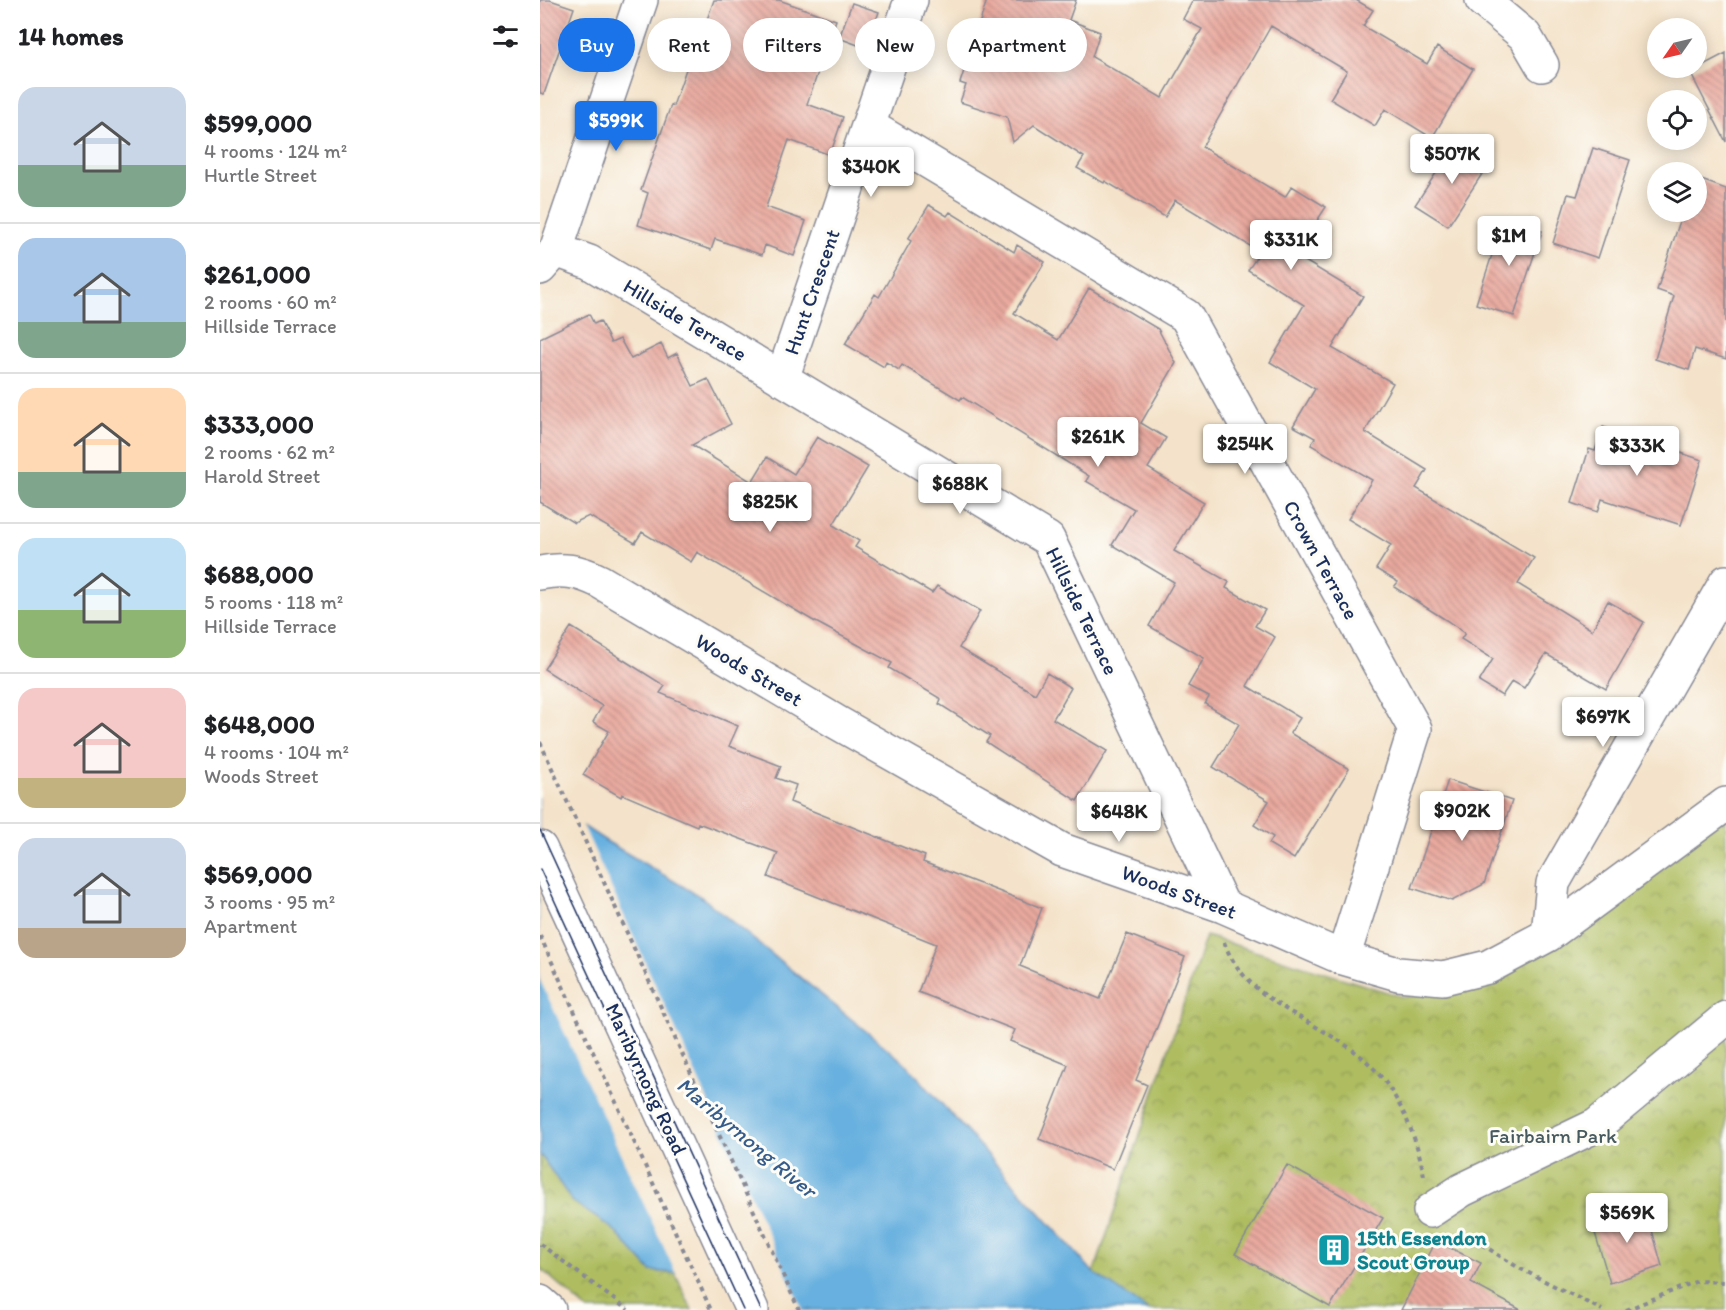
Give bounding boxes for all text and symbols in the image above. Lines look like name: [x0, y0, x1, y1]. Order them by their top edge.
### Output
chip: Buy: [558, 18, 635, 72]
chip: Rent: [647, 18, 731, 72]
chip: Filters: [743, 18, 843, 72]
chip: New: [855, 18, 935, 72]
chip: Apartment: [947, 18, 1087, 72]
north arrow: [1647, 18, 1707, 78]
map controls: [1647, 18, 1707, 222]
text: 14 homes: [18, 20, 124, 52]
icon: filters: [489, 20, 522, 53]
button: locate: [1647, 90, 1707, 150]
pin: $599K: [574, 101, 658, 152]
text: $599,000: [204, 107, 312, 139]
text: $599K: [589, 108, 643, 132]
icon: home: [66, 111, 138, 183]
pin: $507K: [1410, 134, 1494, 185]
text: 4 rooms · 124 m²: [204, 139, 347, 163]
text: $507K: [1424, 141, 1480, 165]
pin: $340K: [829, 147, 913, 198]
text: $340K: [842, 154, 900, 178]
button: layers: [1647, 162, 1707, 222]
text: Hurtle Street: [204, 163, 317, 187]
pin: $1M: [1480, 216, 1538, 267]
pin: $331K: [1249, 220, 1333, 271]
text: $1M: [1491, 223, 1527, 247]
street label: Hunt Crescent: [778, 226, 845, 358]
text: $331K: [1264, 227, 1318, 251]
text: $261,000: [204, 258, 311, 290]
icon: home: [66, 262, 138, 334]
street label: Hillside Terrace: [619, 273, 751, 366]
text: 2 rooms · 60 m²: [204, 290, 337, 314]
text: Hillside Terrace: [204, 314, 337, 338]
text: $333,000: [204, 408, 314, 440]
icon: home: [66, 412, 138, 484]
pin: $261K: [1056, 417, 1140, 468]
text: $261K: [1071, 424, 1125, 448]
pin: $254K: [1203, 424, 1287, 475]
pin: $333K: [1595, 426, 1679, 477]
text: $254K: [1217, 431, 1273, 455]
text: $333K: [1609, 433, 1665, 457]
text: 2 rooms · 62 m²: [204, 440, 335, 464]
text: Harold Street: [204, 464, 320, 488]
pin: $688K: [918, 464, 1002, 515]
text: $688K: [932, 471, 988, 495]
pin: $825K: [728, 482, 812, 533]
text: $825K: [743, 489, 797, 513]
street label: Crown Terrace: [1278, 496, 1364, 624]
street label: Hillside Terrace: [1041, 543, 1124, 679]
text: $688,000: [204, 558, 314, 590]
icon: home: [66, 562, 138, 634]
text: 5 rooms · 118 m²: [204, 590, 343, 614]
text: Hillside Terrace: [204, 614, 337, 638]
street label: Woods Street: [691, 628, 807, 711]
pin: $697K: [1561, 697, 1645, 748]
text: $697K: [1576, 704, 1630, 728]
text: $648,000: [204, 708, 315, 740]
icon: home: [66, 712, 138, 784]
text: 4 rooms · 104 m²: [204, 740, 349, 764]
text: Woods Street: [204, 764, 318, 788]
pin: $902K: [1420, 791, 1504, 842]
pin: $648K: [1077, 792, 1161, 843]
text: $902K: [1434, 798, 1490, 822]
text: $648K: [1091, 799, 1147, 823]
text: $569,000: [204, 858, 312, 890]
street label: Woods Street: [1118, 859, 1240, 924]
icon: home: [66, 862, 138, 934]
text: 3 rooms · 95 m²: [204, 890, 335, 914]
text: Apartment: [204, 914, 297, 938]
street label: Maribyrnong Road: [600, 999, 693, 1159]
water label: Maribyrnong River: [672, 1071, 824, 1205]
park label: Fairbairn Park: [1489, 1123, 1617, 1148]
pin: $569K: [1585, 1193, 1669, 1244]
text: $569K: [1600, 1200, 1654, 1224]
place label: 15th Essendon Scout Group: [1357, 1225, 1487, 1275]
building icon: 15th Essendon Scout Group: [1316, 1232, 1352, 1268]

